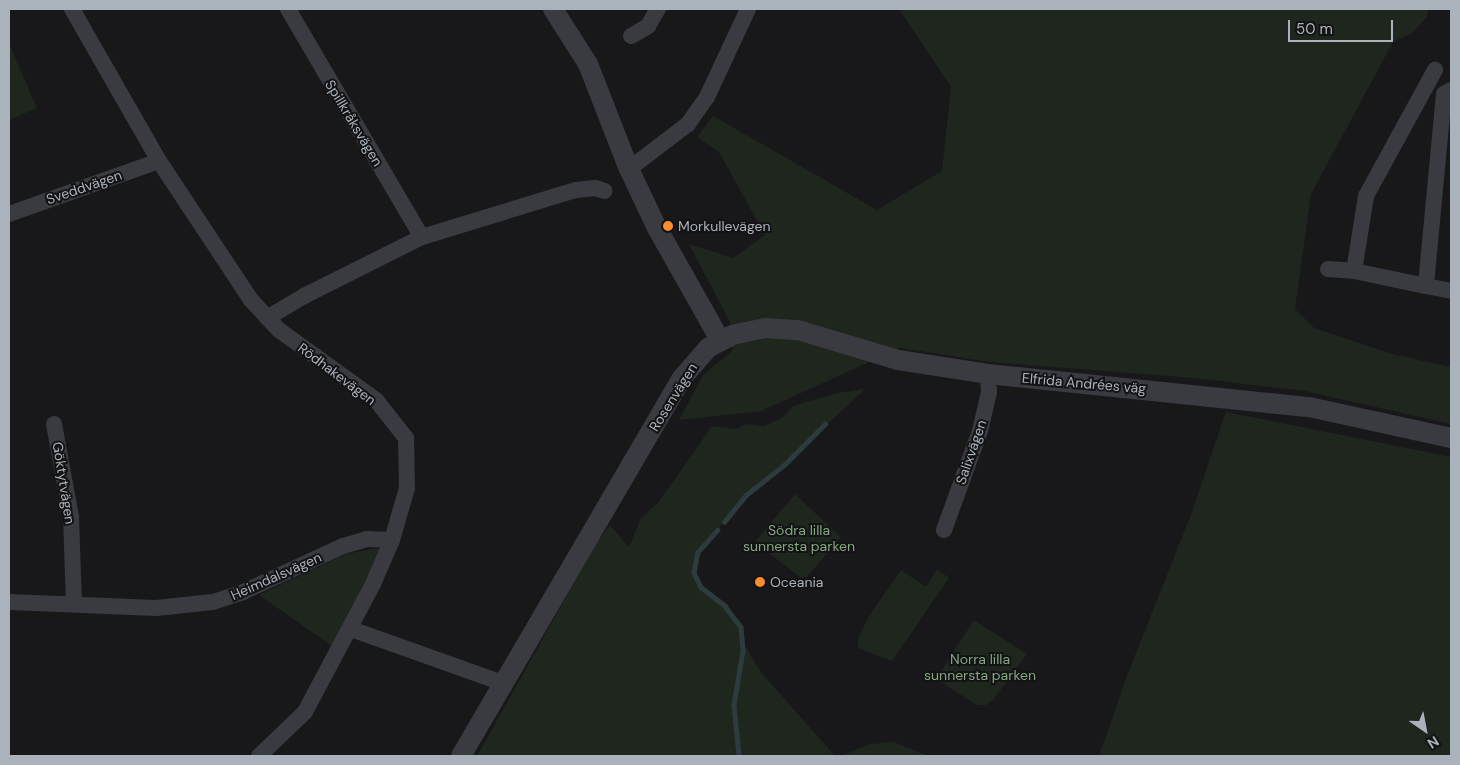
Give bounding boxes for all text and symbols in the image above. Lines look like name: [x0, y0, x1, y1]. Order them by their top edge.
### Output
scale bar: [1290, 10, 1395, 42]
text: 50 m: [1296, 19, 1333, 39]
street label: Spillkråksvägen: [322, 77, 386, 169]
street label: Sveddvägen: [44, 166, 124, 208]
place label: Morkullevägen: [678, 218, 770, 234]
marker: Morkullevägen: [662, 220, 674, 232]
street label: Rödhakevägen: [295, 339, 379, 409]
street label: Rosenvägen: [645, 360, 701, 434]
street label: Elfrida Andrées väg: [1021, 369, 1147, 397]
street label: Salixvägen: [952, 417, 990, 487]
street label: Göktytvägen: [49, 441, 79, 525]
park label: Södra lilla sunnersta parken: [743, 522, 855, 554]
street label: Heimdalsvägen: [228, 548, 324, 604]
place label: Oceania: [770, 574, 823, 590]
marker: Oceania: [754, 576, 766, 588]
park label: Norra lilla sunnersta parken: [924, 651, 1036, 684]
north arrow: [1400, 705, 1450, 755]
text: N: [1424, 732, 1442, 753]

